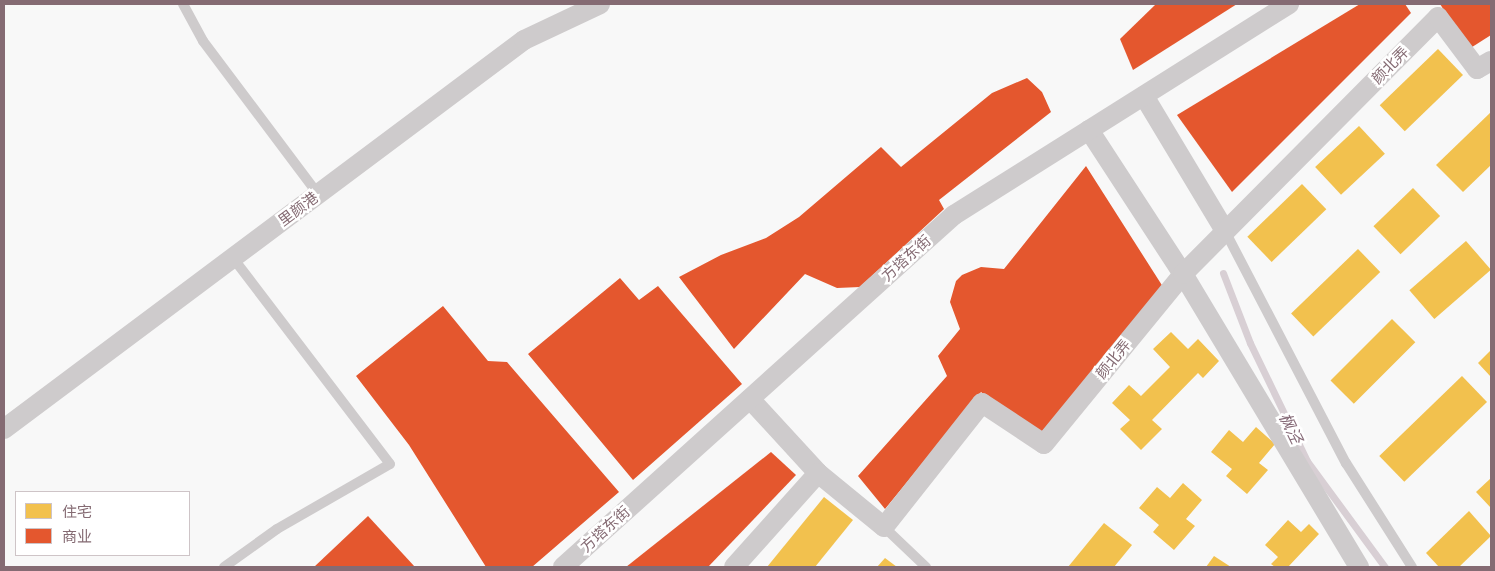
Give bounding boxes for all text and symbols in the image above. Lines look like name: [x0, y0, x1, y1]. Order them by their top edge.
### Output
street label: 颜北弄: [1368, 43, 1412, 87]
street label: 里颜港: [275, 188, 321, 230]
street label: 方塔东街: [878, 231, 934, 285]
street label: 颜北弄: [1092, 336, 1134, 382]
water label: 枫泾: [1275, 409, 1307, 447]
legend: [15, 491, 190, 556]
text: 住宅: [62, 502, 92, 520]
street label: 方塔东街: [577, 502, 633, 556]
text: 商业: [62, 527, 92, 545]

